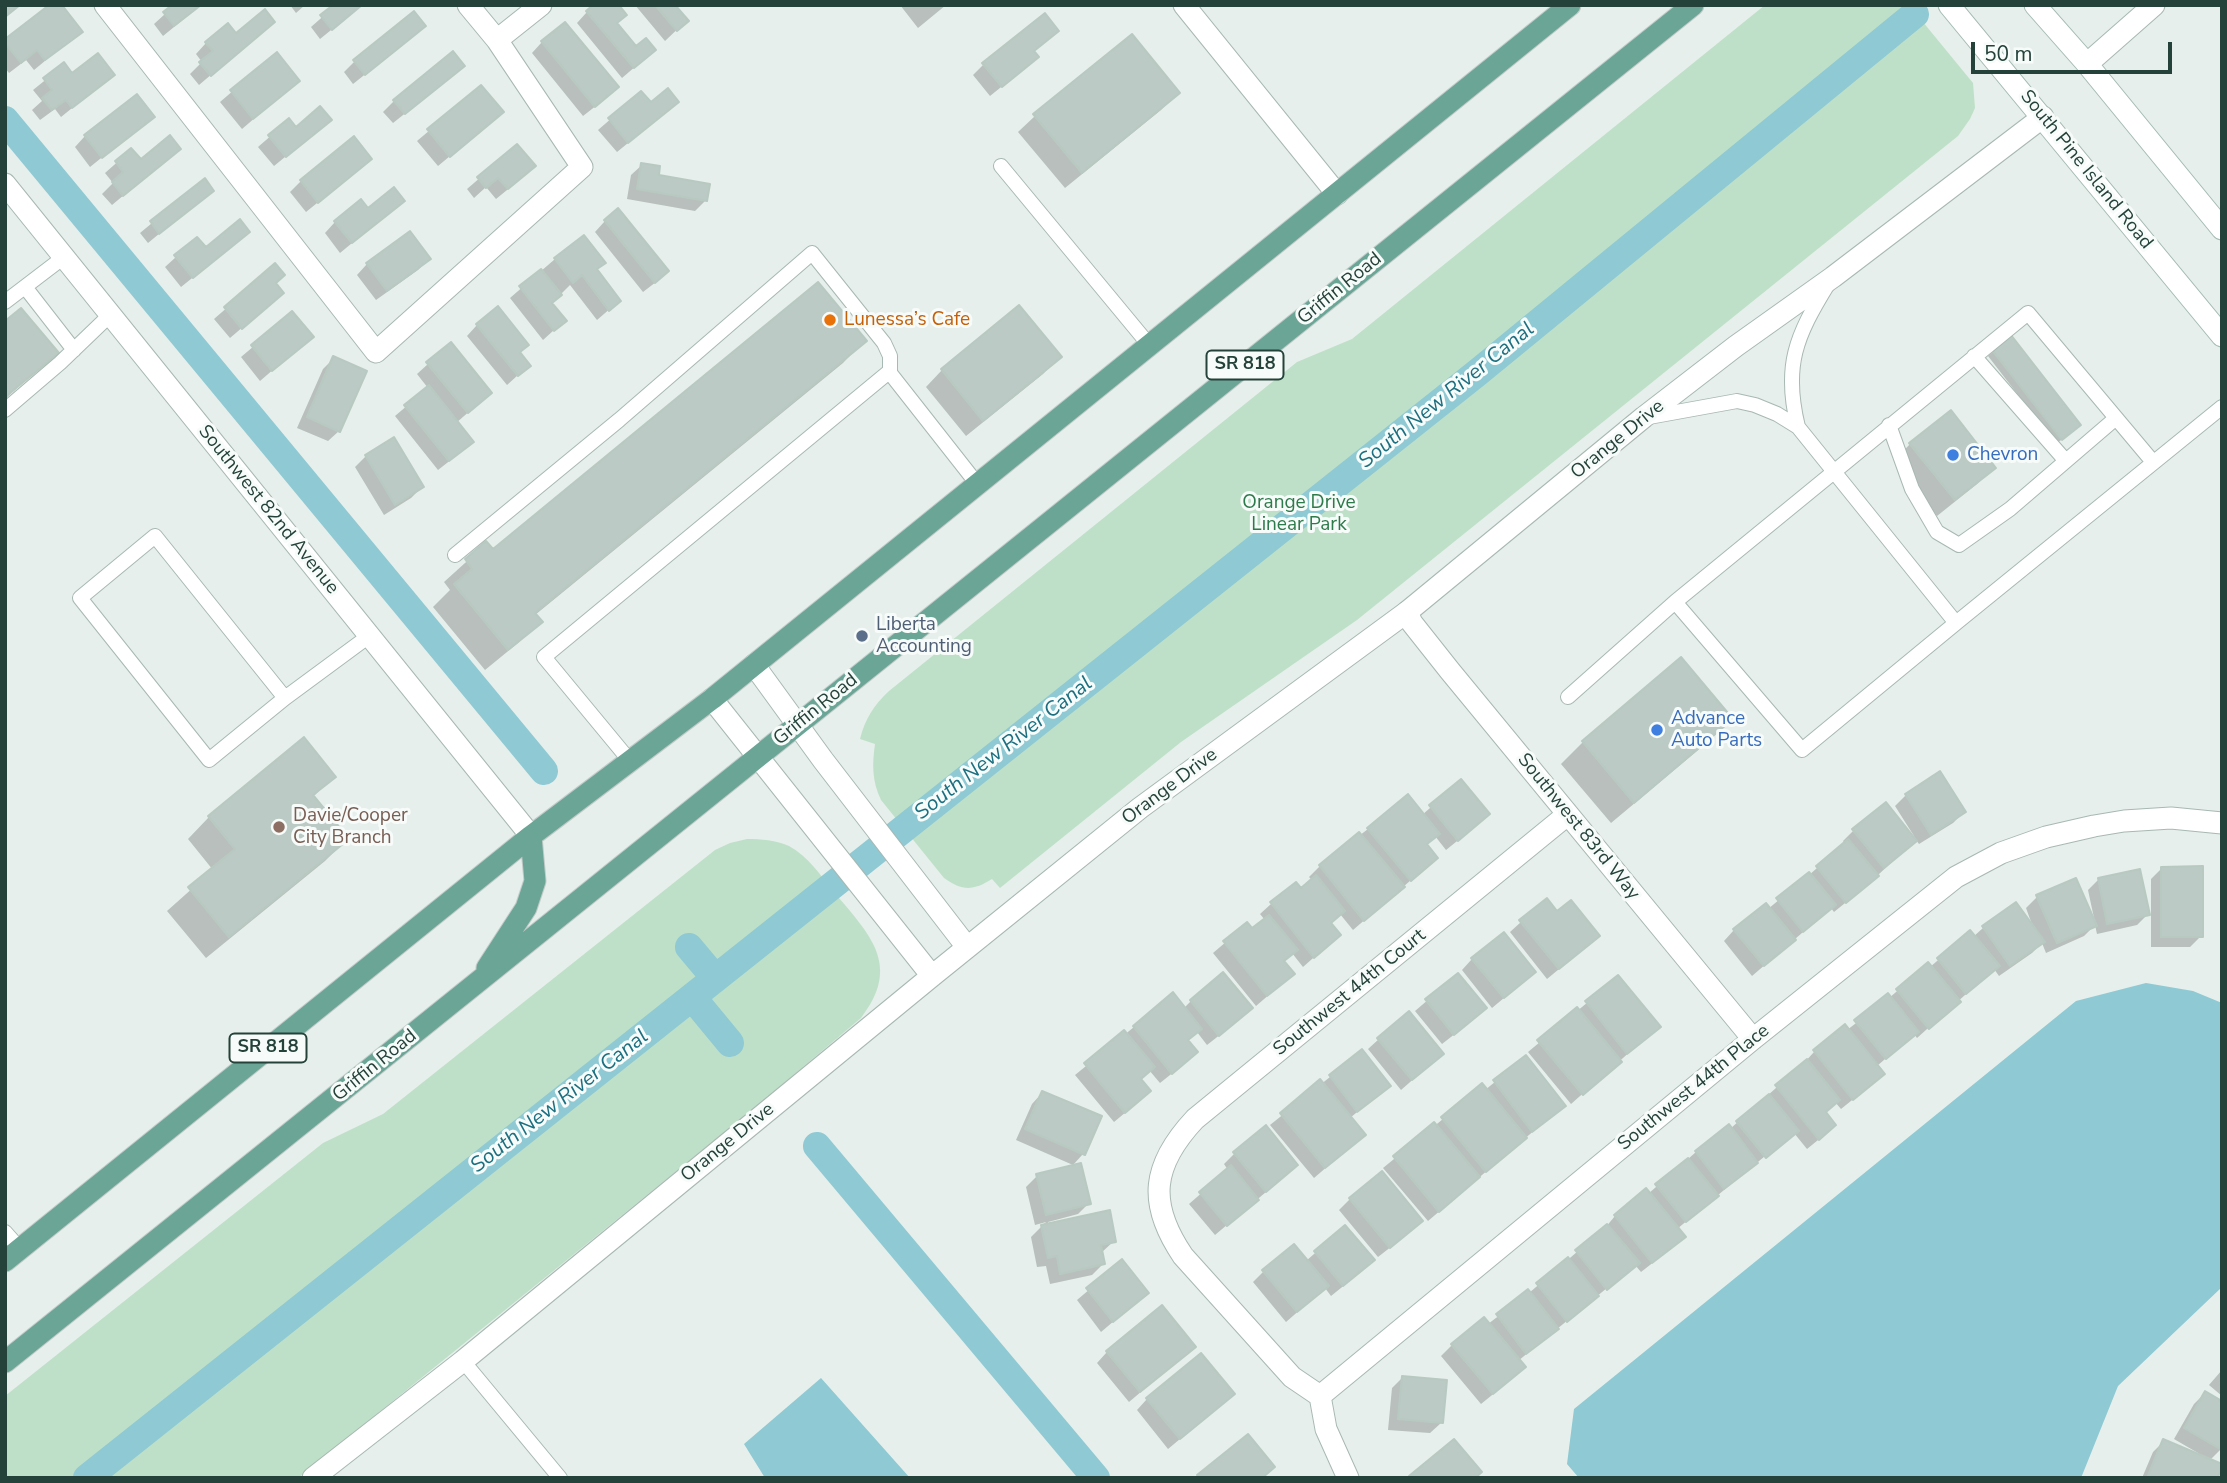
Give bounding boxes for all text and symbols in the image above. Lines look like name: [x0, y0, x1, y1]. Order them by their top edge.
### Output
scale bar: [1975, 28, 2176, 72]
text: 50 m: [1984, 40, 2033, 68]
street label: South Pine Island Road: [2015, 86, 2157, 254]
street label: Griffin Road: [1293, 248, 1387, 330]
place label: Lunessa’s Cafe: [844, 309, 970, 331]
marker: Lunessa’s Cafe: [822, 312, 838, 328]
water label: South New River Canal: [1354, 317, 1540, 475]
road number: SR 818: [1206, 351, 1284, 380]
street label: Orange Drive: [1567, 395, 1669, 485]
street label: Southwest 82nd Avenue: [193, 421, 343, 599]
place label: Chevron: [1967, 444, 2038, 466]
marker: Chevron: [1945, 447, 1961, 463]
park label: Orange Drive Linear Park: [1242, 492, 1356, 536]
place label: Liberta Accounting: [876, 614, 972, 658]
marker: Liberta Accounting: [854, 628, 870, 644]
street label: Griffin Road: [769, 669, 863, 751]
water label: South New River Canal: [910, 672, 1098, 826]
place label: Advance Auto Parts: [1671, 708, 1762, 752]
marker: Advance Auto Parts: [1649, 722, 1665, 738]
street label: Orange Drive: [1118, 744, 1222, 830]
street label: Southwest 83rd Way: [1512, 749, 1644, 905]
place label: Davie/Cooper City Branch: [293, 805, 408, 849]
marker: Davie/Cooper City Branch: [271, 819, 287, 835]
street label: Southwest 44th Court: [1269, 925, 1431, 1061]
street label: Southwest 44th Place: [1614, 1020, 1774, 1156]
street label: Griffin Road: [328, 1025, 422, 1107]
water label: South New River Canal: [466, 1025, 654, 1179]
road number: SR 818: [230, 1034, 306, 1063]
street label: Orange Drive: [677, 1098, 779, 1188]

